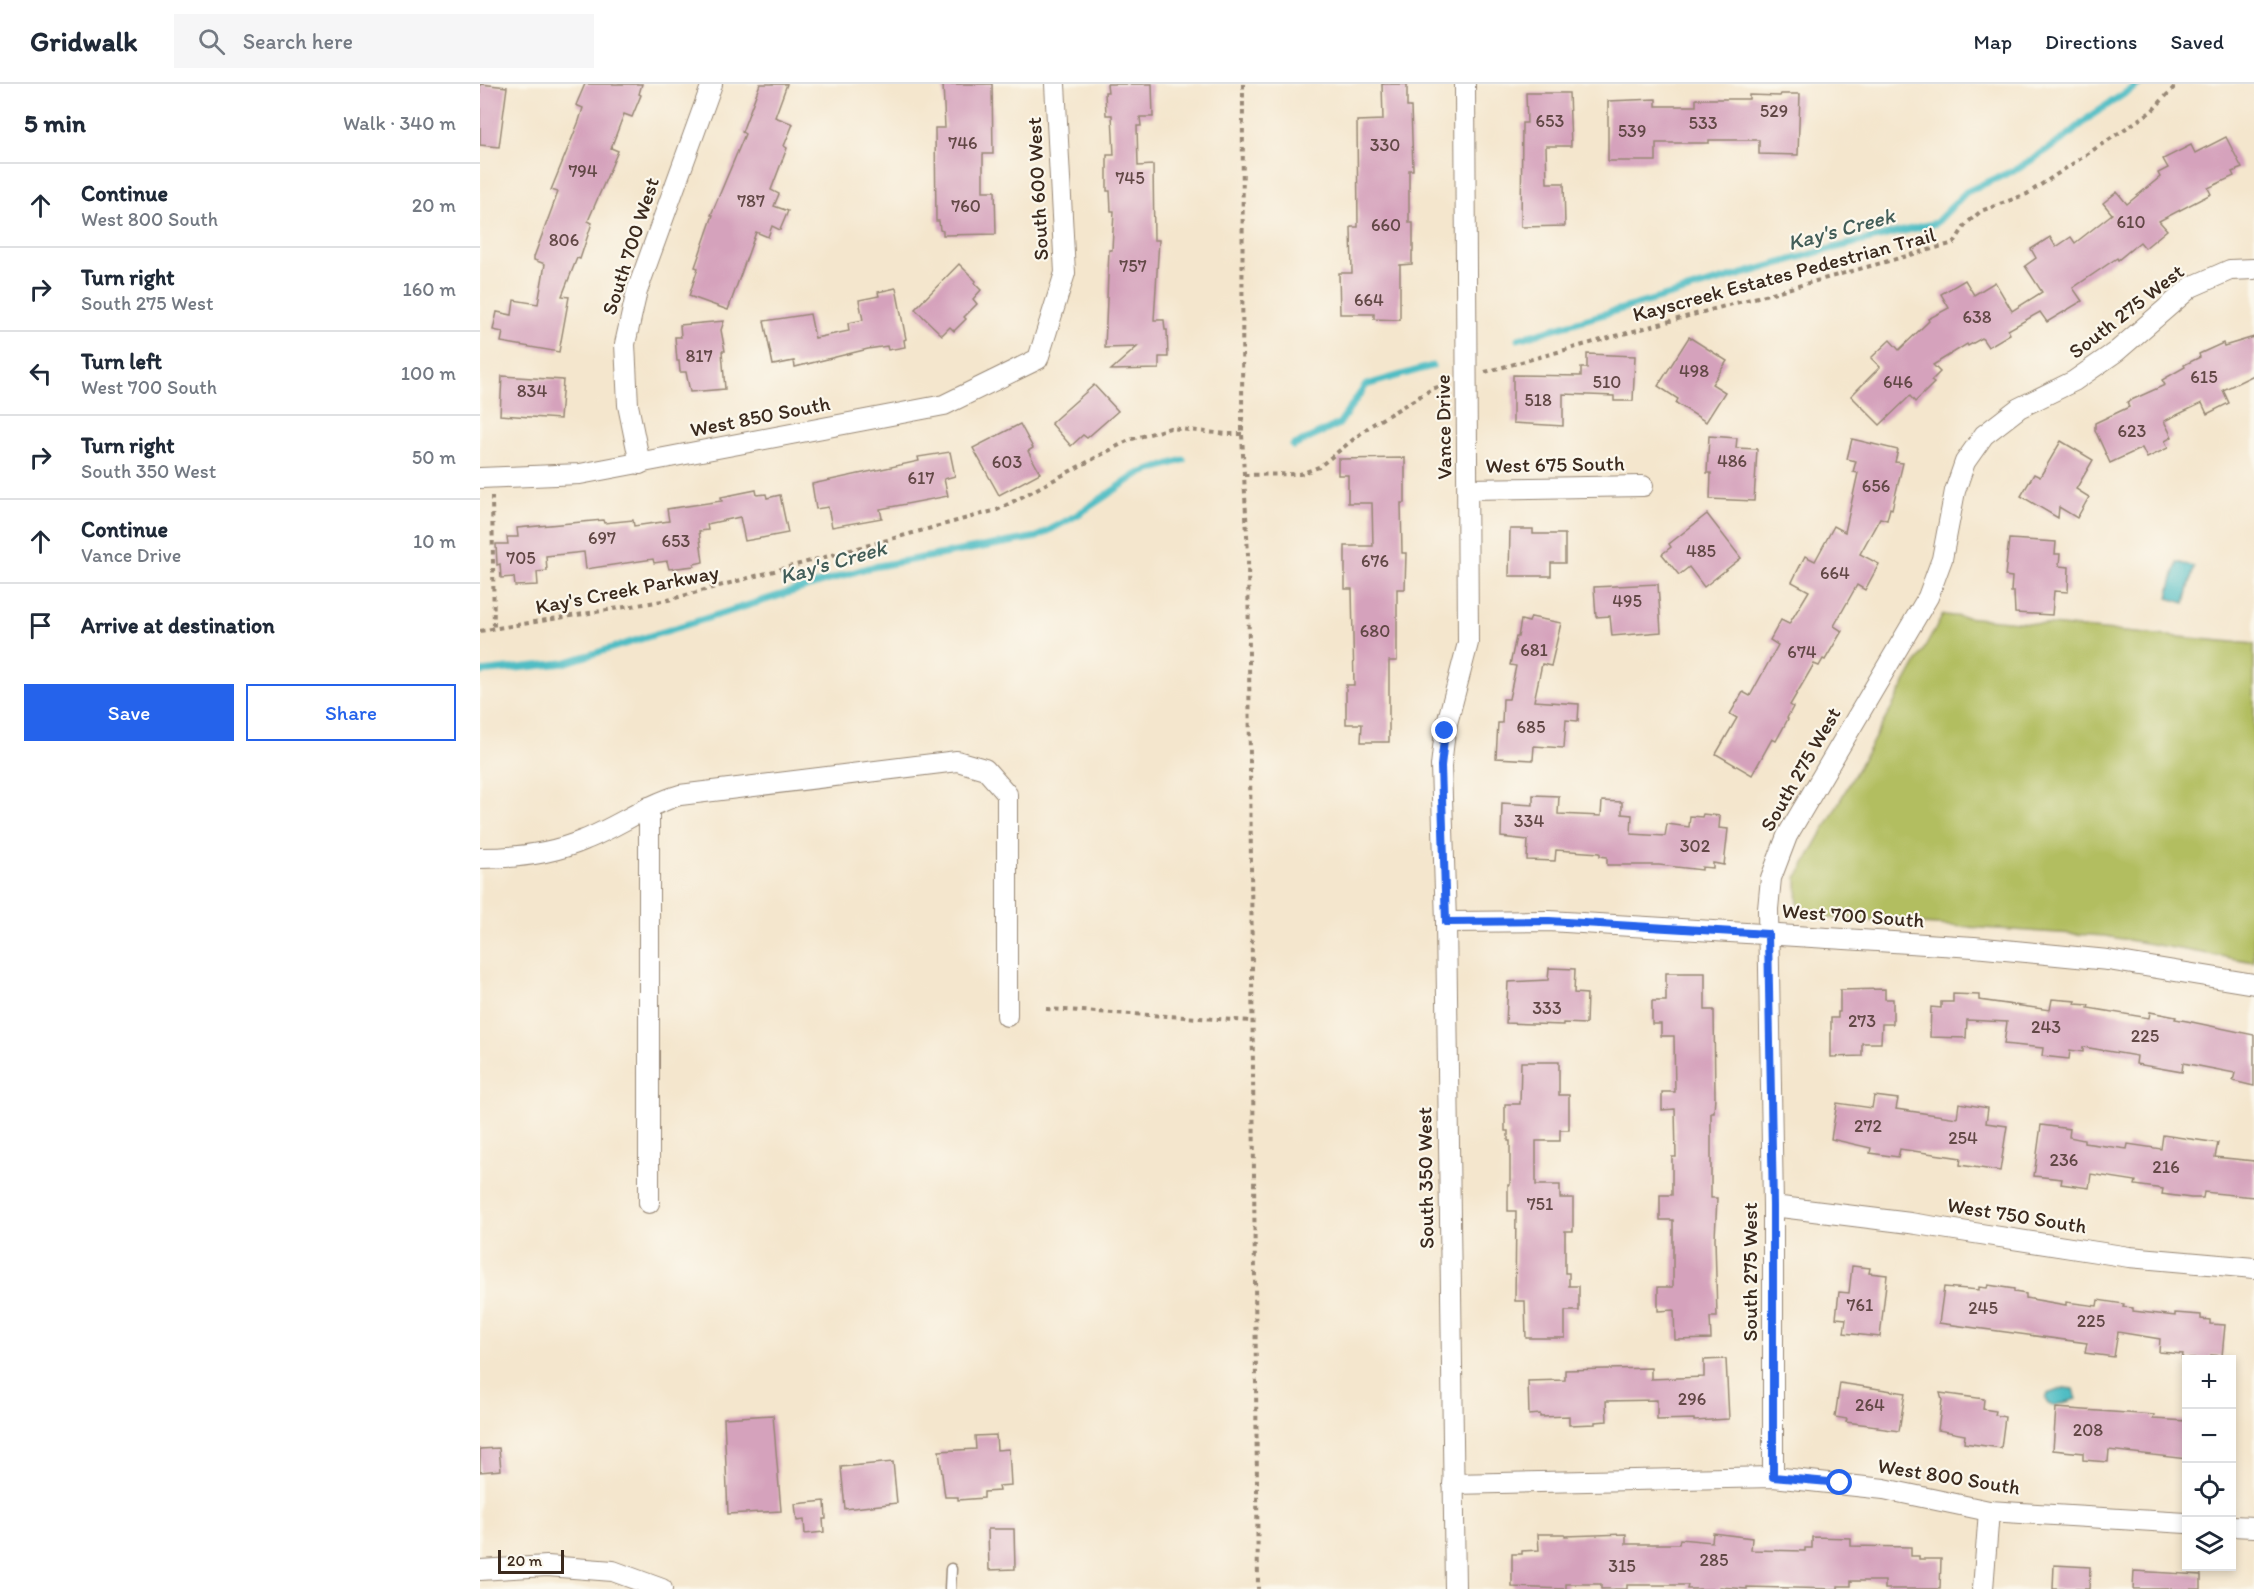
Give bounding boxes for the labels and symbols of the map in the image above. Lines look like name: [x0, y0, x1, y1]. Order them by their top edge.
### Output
house number: 529: [1760, 100, 1788, 122]
house number: 653: [1536, 110, 1565, 132]
house number: 533: [1688, 112, 1718, 134]
street label: South 600 West: [1021, 117, 1053, 261]
house number: 539: [1618, 120, 1646, 142]
house number: 746: [948, 132, 978, 154]
house number: 330: [1370, 134, 1400, 156]
house number: 794: [568, 160, 598, 182]
house number: 745: [1115, 167, 1145, 189]
street label: South 700 West: [596, 174, 664, 318]
house number: 787: [737, 190, 765, 212]
house number: 760: [951, 195, 981, 217]
water label: Kay's Creek: [1785, 201, 1899, 256]
house number: 610: [2117, 211, 2145, 233]
house number: 660: [1371, 214, 1401, 236]
street label: Kayscreek Estates Pedestrian Trail: [1630, 221, 1938, 327]
house number: 806: [549, 229, 579, 251]
house number: 757: [1119, 255, 1147, 277]
street label: South 275 West: [2064, 258, 2189, 364]
house number: 664: [1354, 289, 1384, 311]
house number: 638: [1962, 306, 1992, 328]
house number: 817: [685, 345, 713, 367]
house number: 498: [1679, 360, 1709, 382]
house number: 615: [2190, 366, 2218, 388]
house number: 510: [1593, 371, 1621, 393]
house number: 646: [1883, 371, 1913, 393]
street label: Vance Drive: [1430, 374, 1456, 480]
house number: 834: [517, 380, 547, 402]
house number: 518: [1524, 389, 1552, 411]
street label: West 850 South: [688, 390, 832, 442]
house number: 623: [2118, 420, 2147, 442]
street label: West 675 South: [1485, 450, 1625, 478]
house number: 486: [1717, 450, 1747, 472]
house number: 603: [992, 451, 1022, 473]
house number: 617: [908, 467, 934, 489]
house number: 656: [1862, 475, 1890, 497]
house number: 697: [588, 527, 616, 549]
house number: 653: [662, 530, 691, 552]
water label: Kay's Creek: [777, 533, 891, 590]
house number: 485: [1686, 540, 1716, 562]
house number: 705: [506, 547, 536, 569]
house number: 676: [1361, 550, 1389, 572]
street label: Kay's Creek Parkway: [533, 559, 721, 619]
house number: 664: [1820, 562, 1850, 584]
house number: 495: [1612, 590, 1642, 612]
house number: 680: [1360, 620, 1390, 642]
house number: 681: [1520, 639, 1548, 661]
house number: 674: [1787, 641, 1817, 663]
street label: South 275 West: [1754, 702, 1846, 835]
house number: 685: [1517, 716, 1545, 738]
route end: [1431, 717, 1457, 743]
house number: 334: [1514, 810, 1544, 832]
house number: 302: [1680, 835, 1711, 857]
street label: West 700 South: [1781, 898, 1925, 932]
house number: 333: [1532, 997, 1562, 1019]
house number: 273: [1848, 1010, 1876, 1032]
house number: 243: [2031, 1016, 2061, 1038]
house number: 225: [2131, 1025, 2159, 1047]
street label: South 350 West: [1411, 1107, 1439, 1249]
house number: 272: [1854, 1115, 1882, 1137]
house number: 254: [1948, 1127, 1978, 1149]
house number: 236: [2050, 1149, 2078, 1171]
house number: 216: [2152, 1156, 2180, 1178]
street label: West 750 South: [1945, 1192, 2089, 1238]
house number: 751: [1527, 1193, 1553, 1215]
street label: South 275 West: [1737, 1202, 1762, 1342]
house number: 761: [1847, 1294, 1873, 1316]
house number: 245: [1968, 1297, 1998, 1319]
house number: 225: [2077, 1310, 2105, 1332]
house number: 296: [1678, 1388, 1706, 1410]
house number: 264: [1855, 1394, 1885, 1416]
house number: 208: [2073, 1419, 2103, 1441]
street label: West 800 South: [1876, 1452, 2022, 1500]
route start: [1826, 1469, 1852, 1495]
scale bar: [498, 1547, 564, 1574]
house number: 285: [1700, 1549, 1728, 1571]
house number: 315: [1608, 1555, 1636, 1577]

